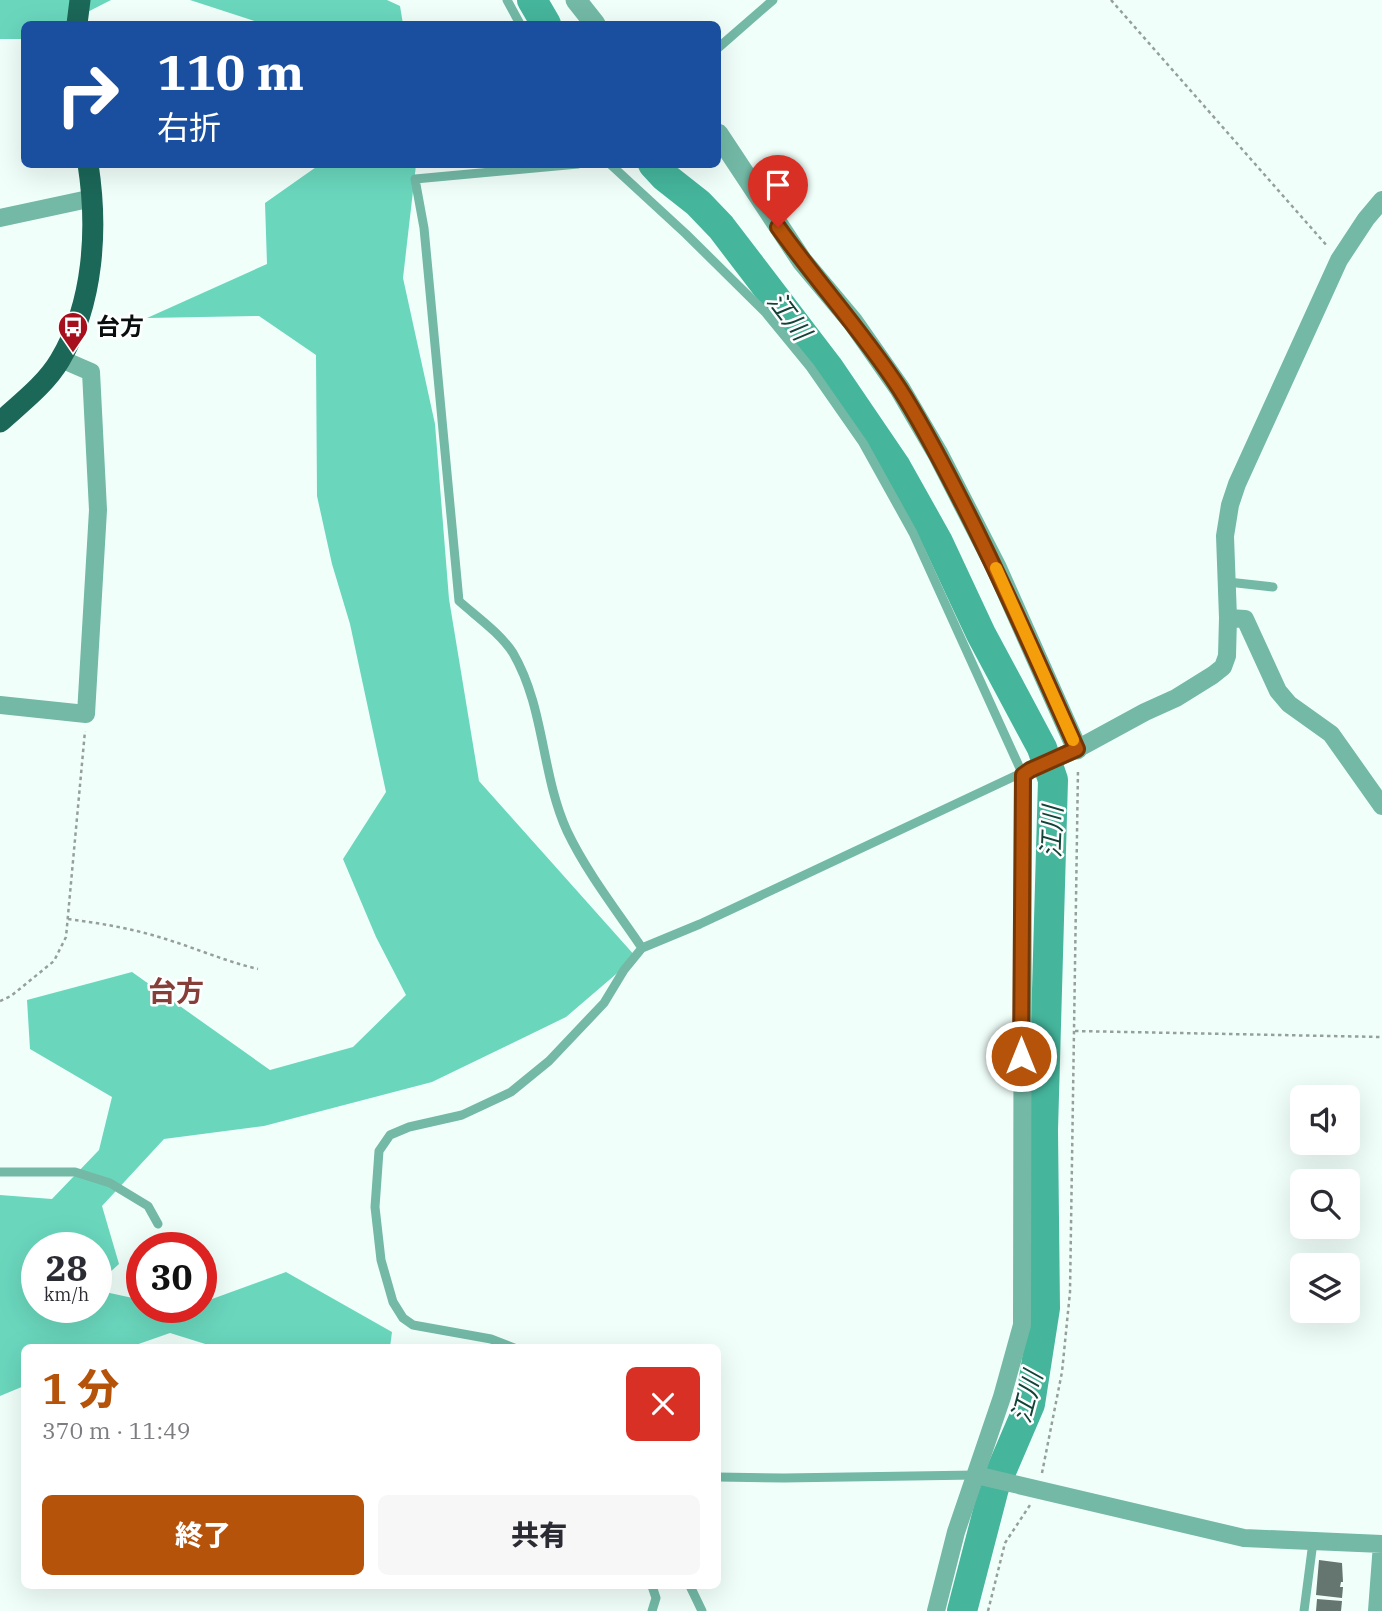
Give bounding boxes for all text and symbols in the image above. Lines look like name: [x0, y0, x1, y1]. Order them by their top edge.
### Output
text: 110 m: [157, 40, 304, 103]
icon: right: [42, 49, 133, 140]
text: 右折: [157, 106, 221, 148]
pin: [748, 155, 808, 227]
icon: arrive: [759, 166, 797, 204]
water label: 江川: [761, 284, 821, 349]
bus stop icon: 台方: [56, 310, 90, 354]
place label: 台方: [96, 310, 144, 342]
water label: 江川: [1033, 802, 1069, 859]
district label: 台方: [148, 972, 204, 1009]
position arrow: [984, 1019, 1058, 1093]
map controls: [1290, 1085, 1360, 1323]
button: sound: [1290, 1085, 1360, 1155]
button: search: [1290, 1169, 1360, 1239]
speed limit sign: 30: [126, 1232, 217, 1323]
text: 28: [45, 1245, 88, 1291]
button: layers: [1290, 1253, 1360, 1323]
text: km/h: [44, 1283, 89, 1306]
text: 1 分: [42, 1361, 119, 1416]
water label: 江川: [1003, 1364, 1050, 1426]
button: close: [626, 1367, 700, 1441]
text: 370 m · 11:49: [42, 1415, 191, 1445]
button: 終了: [42, 1495, 364, 1575]
button: 共有: [378, 1495, 700, 1575]

